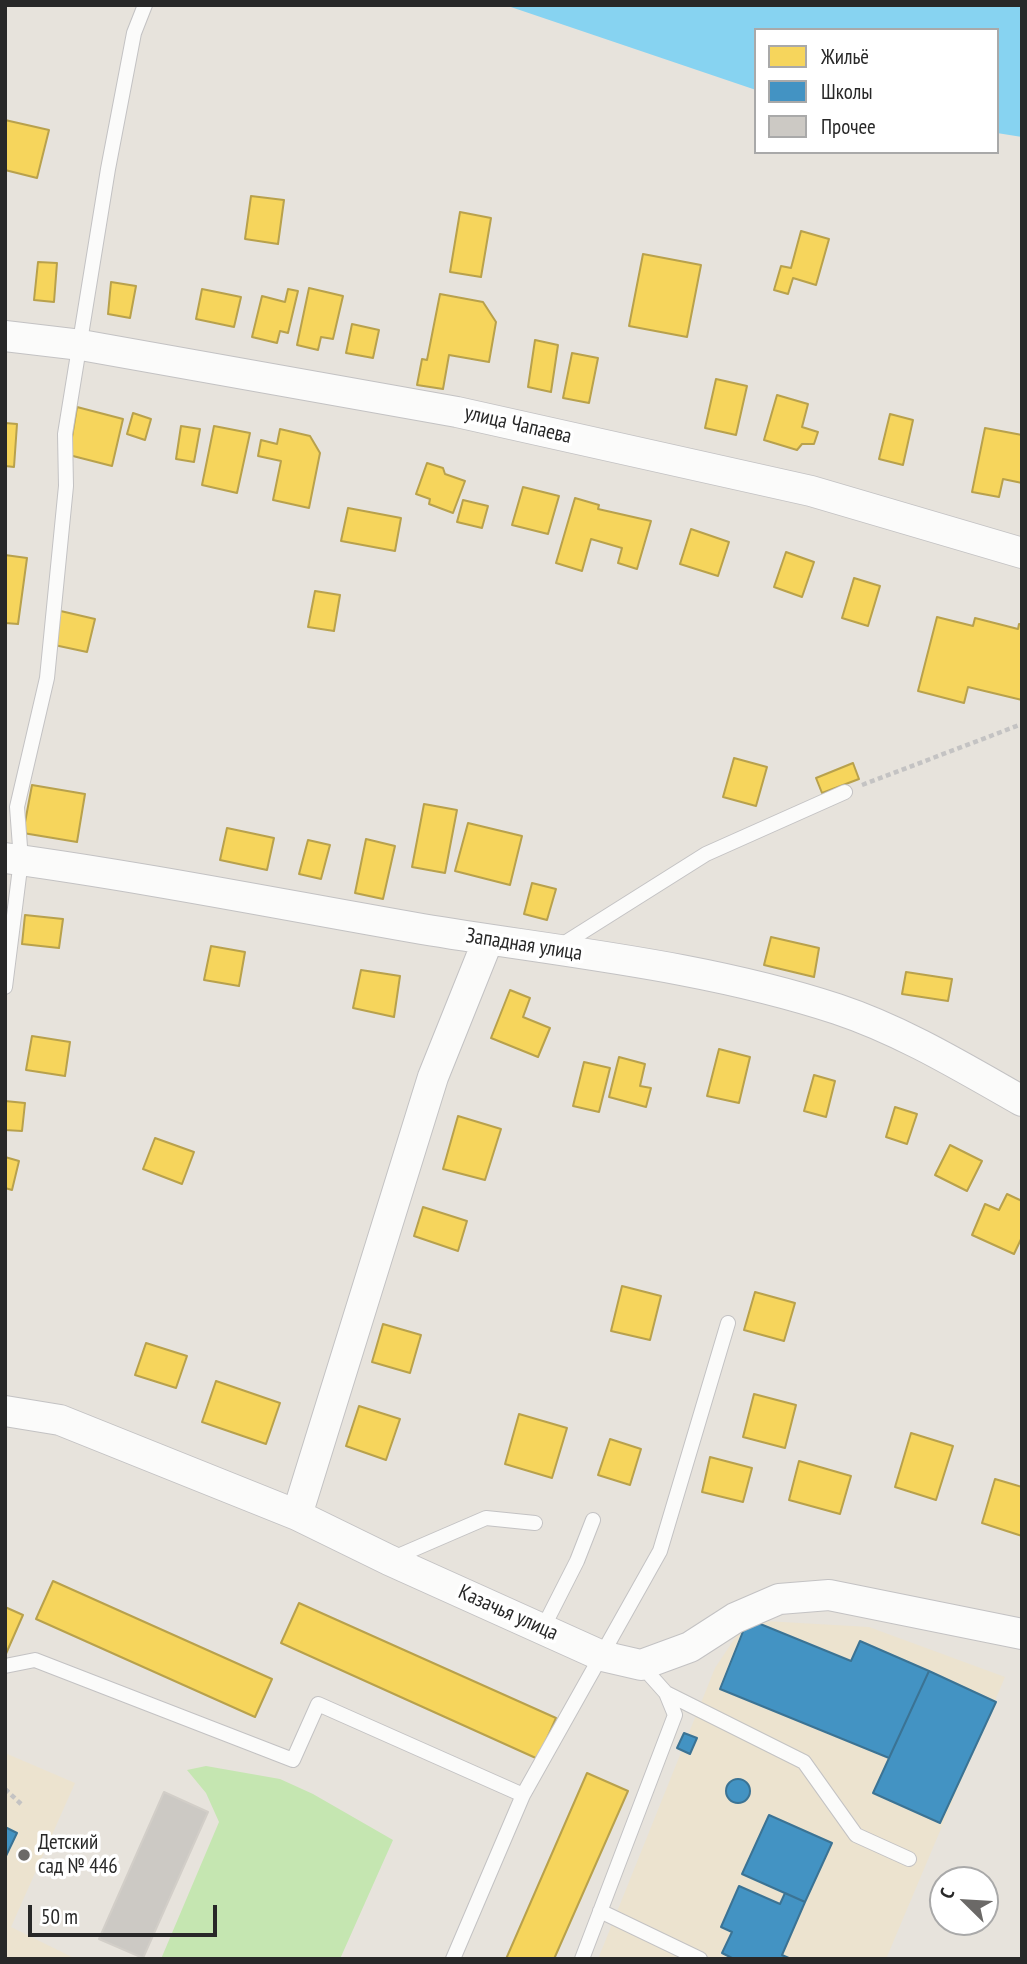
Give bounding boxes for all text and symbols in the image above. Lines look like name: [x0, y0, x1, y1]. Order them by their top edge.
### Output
legend: [754, 28, 999, 154]
text: Жильё: [821, 43, 869, 70]
text: Школы: [821, 78, 873, 105]
text: Прочее: [821, 113, 876, 140]
street label: улица Чапаева: [462, 400, 574, 450]
street label: Западная улица: [464, 923, 584, 967]
street label: Казачья улица: [454, 1580, 562, 1646]
place label: Детский сад № 446: [38, 1830, 118, 1880]
marker: Детский сад № 446: [16, 1847, 32, 1863]
north arrow: [929, 1866, 999, 1936]
text: С: [934, 1884, 959, 1902]
scale bar: [32, 1890, 220, 1934]
text: 50 m: [41, 1903, 78, 1930]

